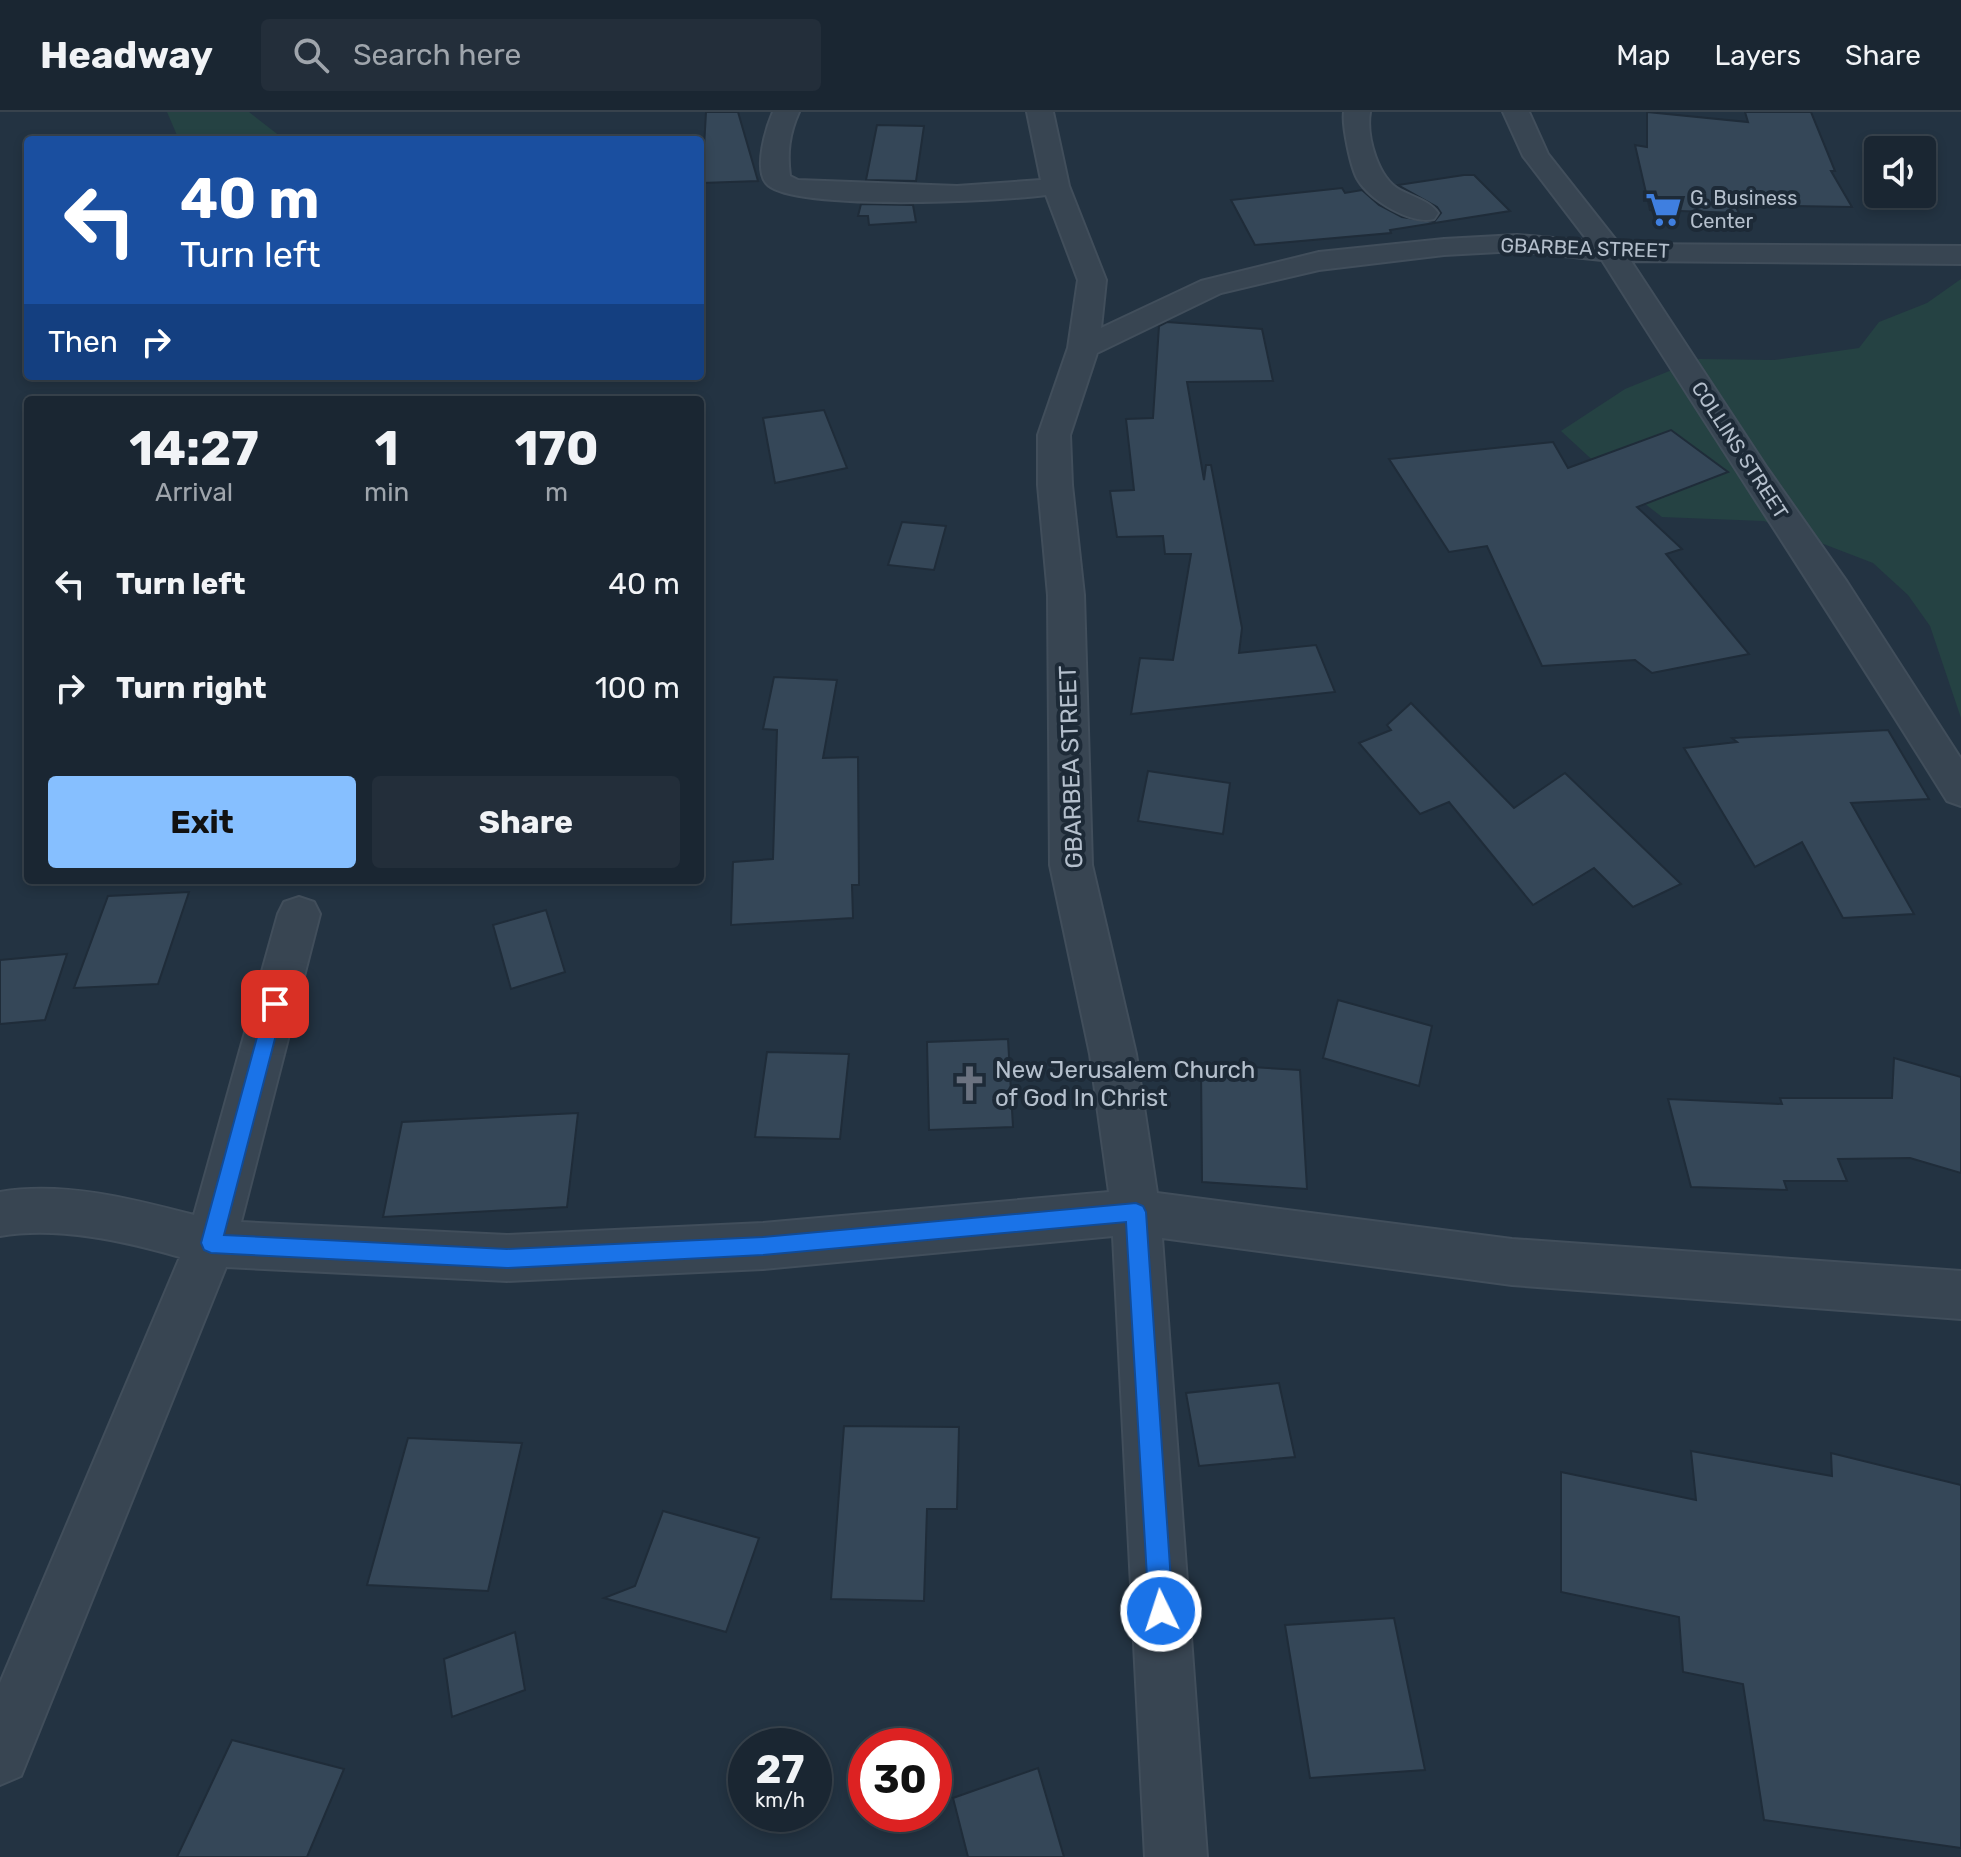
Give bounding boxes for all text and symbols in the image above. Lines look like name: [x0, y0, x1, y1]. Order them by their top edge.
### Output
search box: [261, 19, 821, 91]
text: Headway: [40, 32, 213, 78]
icon: search: [289, 33, 333, 77]
text: Search here: [353, 37, 521, 73]
text: Map: [1616, 39, 1671, 72]
text: Layers: [1715, 39, 1801, 72]
text: Share: [1845, 39, 1921, 72]
map controls: [1864, 136, 1936, 208]
button: sound: [1864, 136, 1936, 208]
text: 40 m: [180, 166, 320, 232]
icon: left: [48, 168, 152, 272]
place label: G. Business Center: [1690, 186, 1797, 233]
supermarket icon: G. Business Center: [1645, 190, 1683, 228]
text: Turn left: [180, 233, 321, 276]
street label: GBARBEA STREET: [1500, 233, 1670, 263]
icon: right: [134, 320, 178, 364]
text: Then: [48, 324, 118, 360]
street label: COLLINS STREET: [1687, 377, 1794, 524]
text: 14:27: [129, 420, 259, 477]
text: 1: [375, 420, 399, 477]
text: 170: [515, 420, 599, 477]
text: Arrival: [155, 477, 233, 508]
text: min: [364, 477, 409, 508]
text: m: [545, 477, 568, 508]
icon: left: [48, 562, 92, 606]
text: Turn left: [116, 566, 246, 602]
text: 40 m: [608, 566, 680, 602]
street label: GBARBEA STREET: [1053, 665, 1089, 869]
icon: right: [48, 666, 92, 710]
text: Turn right: [116, 670, 267, 706]
text: 100 m: [595, 670, 680, 706]
button: Exit: [48, 776, 356, 868]
button: Share: [372, 776, 680, 868]
pin: [241, 970, 309, 1038]
icon: arrive: [253, 982, 297, 1026]
place label: New Jerusalem Church of God In Christ: [995, 1056, 1255, 1112]
church icon: New Jerusalem Church of God In Christ: [950, 1065, 988, 1103]
position arrow: [1119, 1569, 1203, 1653]
speed limit sign: 30: [848, 1728, 952, 1832]
text: 27: [756, 1746, 804, 1793]
text: km/h: [755, 1788, 805, 1812]

